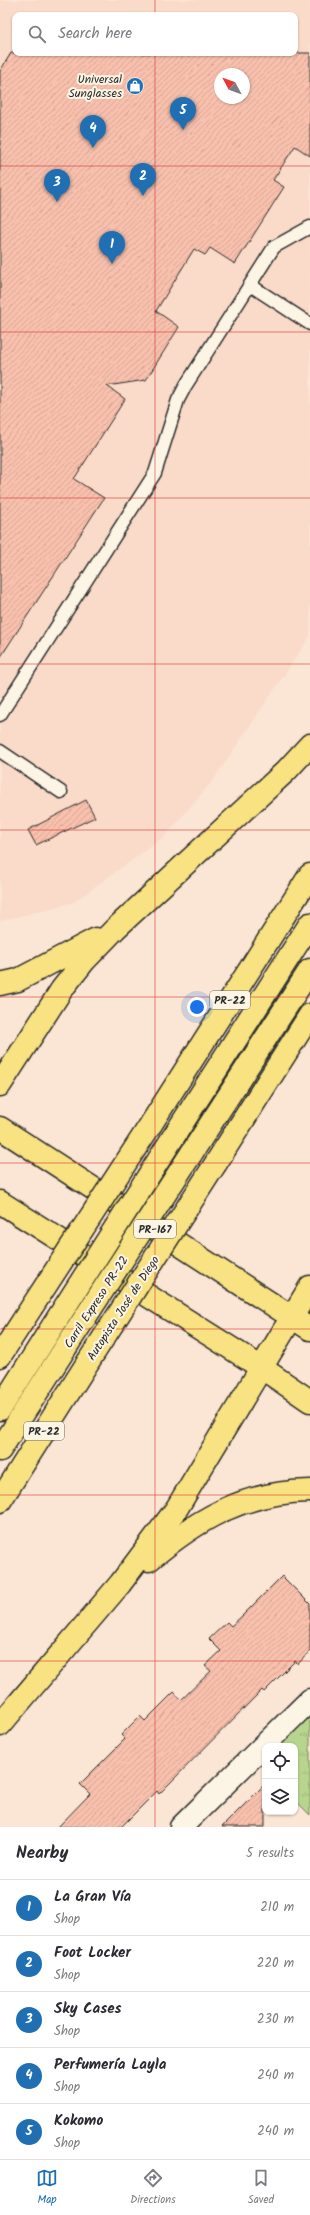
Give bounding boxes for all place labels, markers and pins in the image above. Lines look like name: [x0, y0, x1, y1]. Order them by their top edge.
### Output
place label: Universal Sunglasses: [68, 70, 122, 103]
shop icon: Universal Sunglasses: [125, 76, 145, 96]
pin: 5: [170, 97, 196, 130]
pin: 4: [80, 115, 106, 148]
pin: 2: [130, 163, 156, 196]
pin: 3: [44, 169, 70, 202]
pin: 1: [99, 231, 125, 264]

